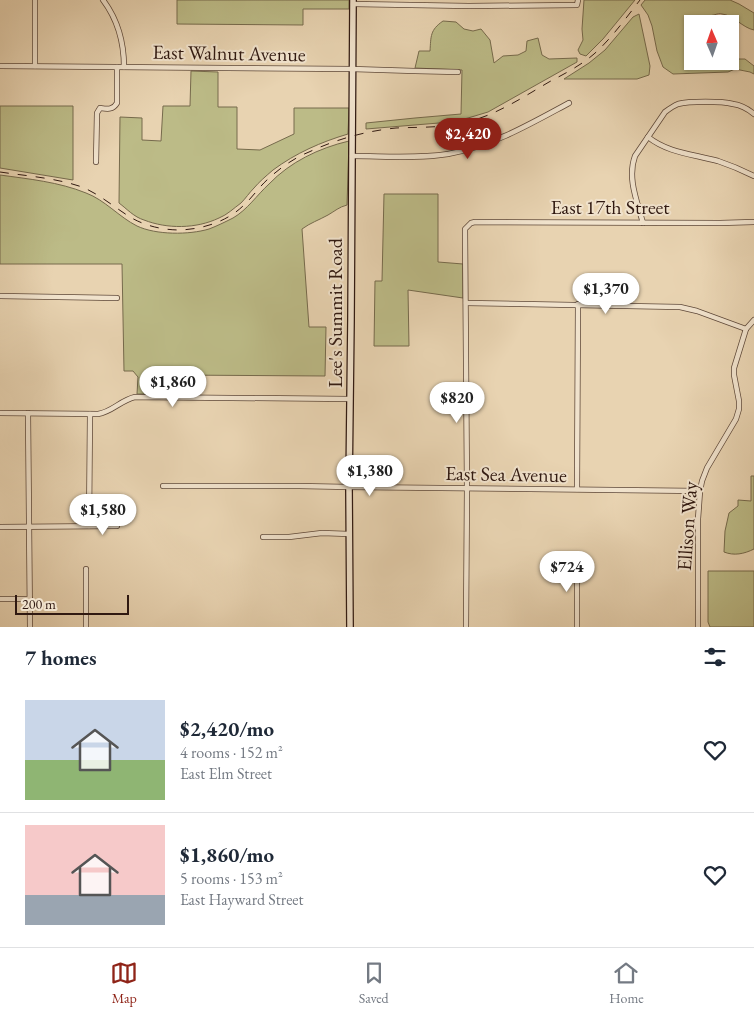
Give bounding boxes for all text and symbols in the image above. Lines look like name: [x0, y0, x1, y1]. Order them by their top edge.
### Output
north arrow: [684, 15, 739, 70]
map controls: [684, 15, 739, 70]
street label: East Walnut Avenue: [152, 39, 306, 67]
pin: $2,420: [427, 118, 509, 160]
text: $2,420: [445, 123, 491, 144]
street label: East 17th Street: [550, 194, 670, 220]
street label: Lee's Summit Road: [322, 237, 348, 388]
pin: $1,370: [565, 272, 647, 315]
text: $1,370: [583, 278, 629, 299]
pin: $1,860: [132, 366, 214, 408]
text: $1,860: [150, 371, 196, 392]
pin: $820: [427, 382, 487, 424]
text: $820: [441, 387, 473, 408]
pin: $1,380: [329, 454, 411, 497]
text: $1,380: [347, 460, 393, 481]
street label: East Sea Avenue: [445, 460, 567, 488]
street label: Ellison Way: [671, 480, 703, 572]
pin: $1,580: [62, 494, 144, 536]
text: $1,580: [80, 499, 126, 520]
pin: $724: [537, 550, 597, 593]
text: $724: [551, 556, 583, 577]
scale bar: [15, 592, 129, 615]
text: 200 m: [22, 595, 56, 613]
icon: filters: [701, 643, 729, 671]
text: 7 homes: [25, 644, 97, 671]
text: $2,420/mo: [180, 715, 274, 742]
icon: home: [65, 720, 125, 780]
icon: heart: [701, 736, 729, 764]
text: 4 rooms · 152 m²: [180, 742, 283, 763]
text: East Elm Street: [180, 763, 272, 784]
text: $1,860/mo: [180, 841, 274, 868]
icon: home: [65, 845, 125, 905]
icon: heart: [701, 861, 729, 889]
text: 5 rooms · 153 m²: [180, 868, 283, 889]
text: East Hayward Street: [180, 889, 304, 910]
tab: Map: [110, 959, 138, 1007]
tab: Saved: [359, 959, 389, 1007]
tab: Home: [609, 959, 644, 1007]

